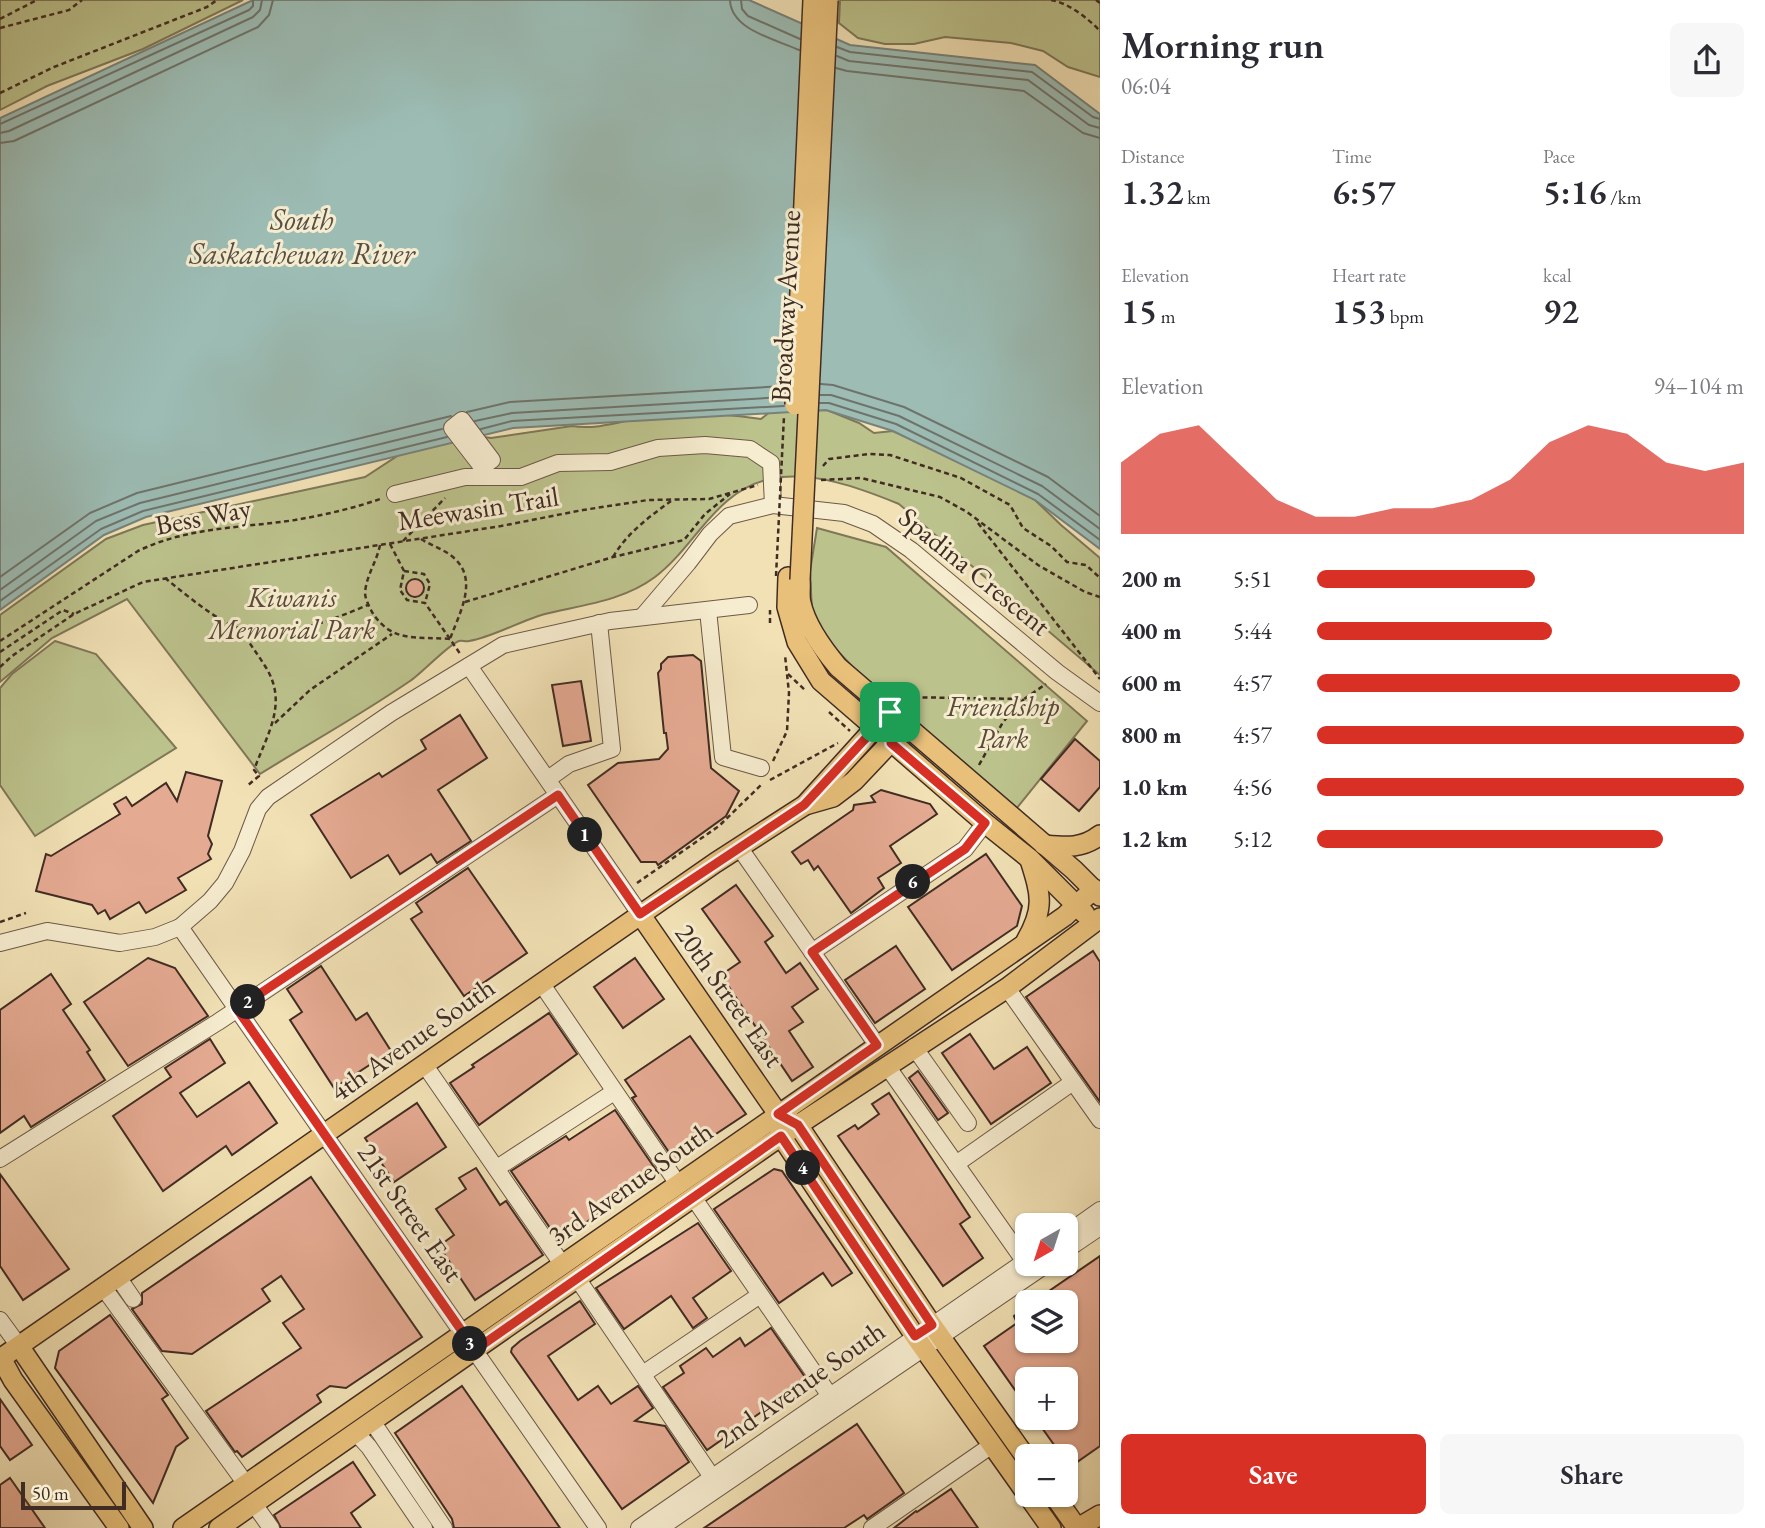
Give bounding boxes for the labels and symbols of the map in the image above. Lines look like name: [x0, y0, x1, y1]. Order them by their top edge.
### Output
water label: South Saskatchewan River: [188, 200, 416, 273]
street label: Broadway Avenue: [762, 209, 808, 403]
street label: Meewasin Trail: [395, 477, 561, 538]
street label: Bess Way: [152, 489, 255, 543]
street label: Spadina Crescent: [892, 499, 1058, 643]
park label: Kiwanis Memorial Park: [207, 579, 376, 647]
pin: [860, 682, 920, 742]
park label: Friendship Park: [946, 688, 1060, 756]
pin: 1: [568, 818, 602, 852]
pin: 6: [895, 864, 930, 900]
street label: 20th Street East: [667, 916, 793, 1074]
street label: 4th Avenue South: [323, 969, 501, 1109]
pin: 2: [230, 984, 266, 1020]
street label: 3rd Avenue South: [540, 1113, 720, 1253]
street label: 21st Street East: [350, 1136, 472, 1289]
pin: 4: [786, 1150, 820, 1186]
north arrow: [1015, 1213, 1078, 1276]
street label: 2nd Avenue South: [708, 1312, 892, 1456]
pin: 3: [452, 1326, 488, 1362]
scale bar: [21, 1479, 126, 1511]

